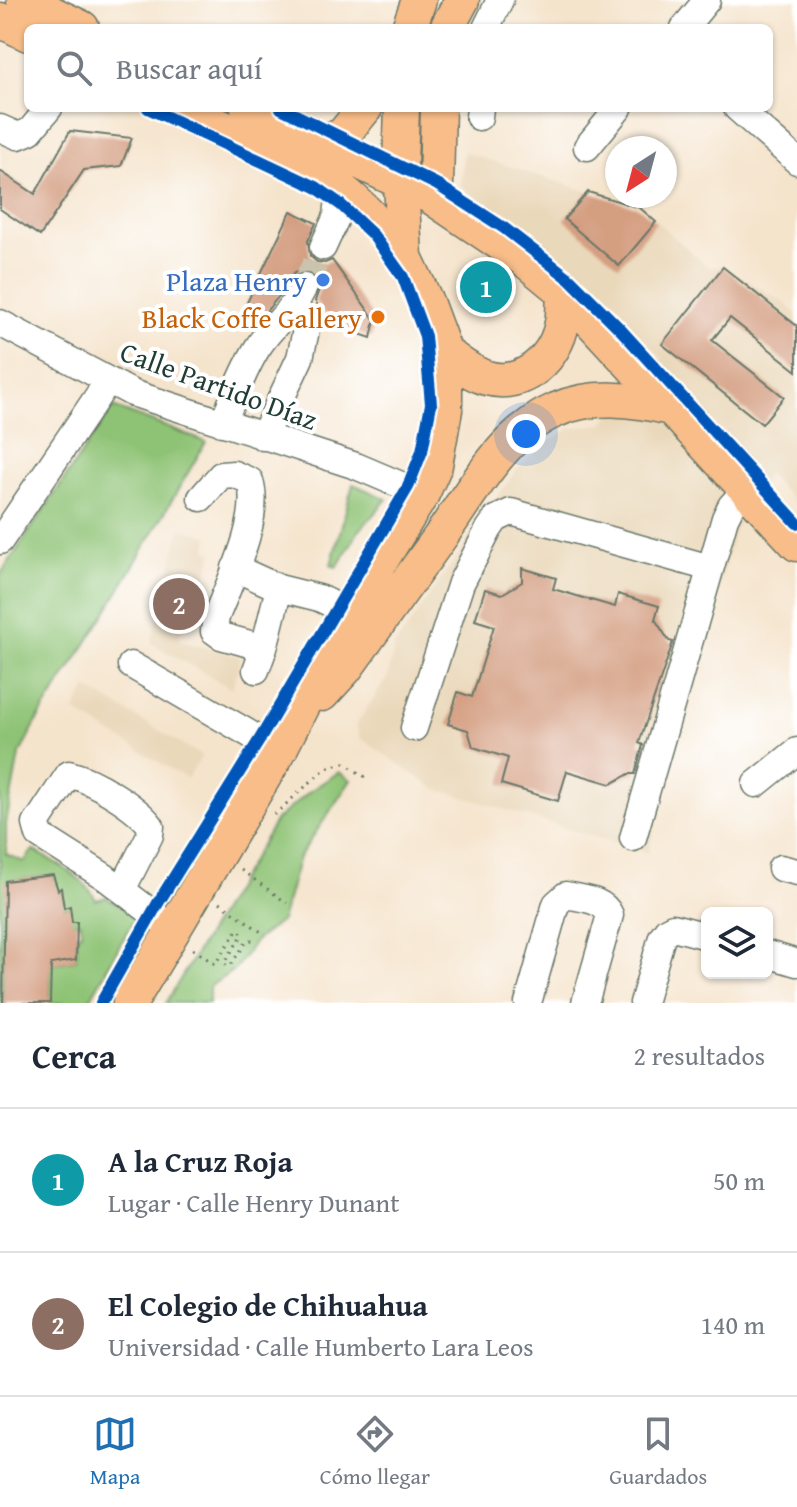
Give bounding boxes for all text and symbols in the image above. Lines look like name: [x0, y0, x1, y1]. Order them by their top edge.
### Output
search box: [24, 24, 773, 112]
icon: search: [52, 46, 96, 90]
text: Buscar aquí: [116, 46, 262, 90]
north arrow: [605, 136, 677, 208]
pin: 1: [460, 257, 512, 317]
place label: Plaza Henry: [166, 260, 307, 301]
marker: Plaza Henry: [314, 271, 332, 289]
place label: Black Coffe Gallery: [142, 297, 362, 338]
marker: Black Coffe Gallery: [369, 308, 387, 326]
street label: Calle Partido Díaz: [115, 330, 323, 440]
your location: [506, 414, 546, 454]
pin: 2: [153, 574, 205, 634]
map controls: [701, 907, 773, 979]
button: layers: [701, 907, 773, 979]
text: Cerca: [32, 1031, 116, 1080]
text: 2 resultados: [634, 1036, 765, 1075]
text: A la Cruz Roja: [108, 1139, 293, 1183]
text: 1: [51, 1161, 65, 1200]
text: 50 m: [713, 1161, 765, 1200]
text: Lugar · Calle Henry Dunant: [108, 1183, 399, 1222]
text: El Colegio de Chihuahua: [108, 1283, 428, 1327]
text: 2: [51, 1305, 65, 1344]
text: 140 m: [700, 1305, 765, 1344]
text: Universidad · Calle Humberto Lara Leos: [108, 1327, 534, 1366]
tab: Mapa: [90, 1412, 140, 1492]
tab: Cómo llegar: [320, 1412, 430, 1492]
tab: Guardados: [609, 1412, 707, 1492]

